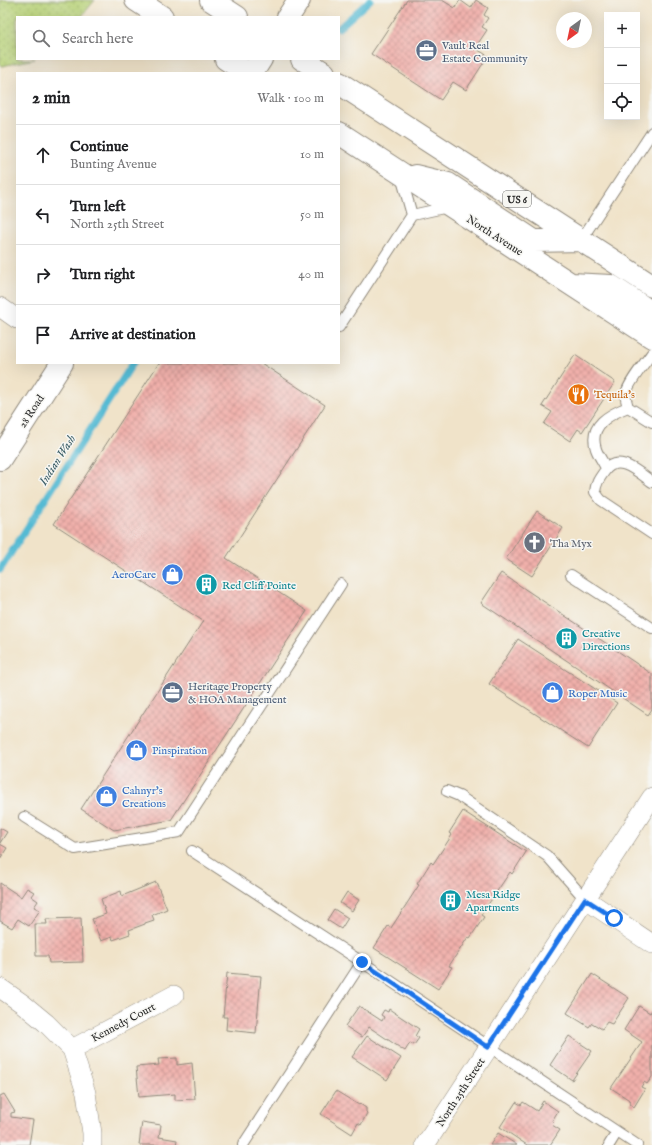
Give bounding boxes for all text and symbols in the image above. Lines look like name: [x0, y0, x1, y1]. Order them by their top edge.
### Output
north arrow: [556, 12, 592, 48]
map controls: [604, 12, 640, 120]
button: +: [604, 12, 640, 48]
search box: [16, 16, 340, 60]
icon: search: [30, 27, 52, 49]
text: Search here: [62, 29, 133, 48]
office icon: Vault Real Estate Community: [414, 38, 440, 64]
place label: Vault Real Estate Community: [441, 39, 528, 66]
button: −: [604, 48, 640, 84]
button: locate: [604, 84, 640, 120]
text: 2 min: [32, 88, 70, 109]
text: Walk · 100 m: [257, 90, 324, 107]
text: Continue: [70, 137, 128, 156]
icon: ahead: [32, 144, 54, 166]
text: 10 m: [300, 146, 324, 163]
text: Bunting Avenue: [70, 156, 157, 173]
road number: US 6: [503, 191, 531, 207]
text: Turn left: [70, 197, 126, 216]
icon: left: [32, 204, 54, 226]
text: 50 m: [300, 206, 324, 223]
street label: North Avenue: [463, 212, 525, 259]
text: North 25th Street: [70, 216, 164, 233]
icon: right: [32, 264, 54, 286]
text: Turn right: [70, 265, 135, 284]
text: 40 m: [298, 266, 324, 283]
icon: arrive: [32, 324, 54, 346]
text: Arrive at destination: [70, 325, 196, 344]
restaurant icon: Tequila's: [566, 381, 592, 407]
place label: Tequila's: [594, 388, 635, 402]
street label: 28 Road: [16, 392, 48, 431]
water label: Indian Wash: [35, 432, 79, 489]
church icon: Tha Myx: [521, 530, 547, 556]
place label: Tha Myx: [550, 537, 593, 551]
shop icon: AeroCare: [159, 561, 185, 587]
place label: AeroCare: [111, 568, 156, 582]
building icon: Red Cliff Pointe: [194, 572, 220, 598]
place label: Red Cliff Pointe: [222, 579, 296, 593]
building icon: Creative Directions: [553, 626, 579, 652]
place label: Creative Directions: [582, 627, 630, 654]
office icon: Heritage Property & HOA Management: [160, 679, 186, 705]
place label: Heritage Property & HOA Management: [188, 680, 287, 707]
shop icon: Roper Music: [540, 680, 566, 706]
place label: Roper Music: [568, 687, 627, 701]
shop icon: Pinspiration: [123, 737, 149, 763]
place label: Pinspiration: [152, 744, 207, 758]
shop icon: Cahnyr's Creations: [93, 783, 119, 809]
place label: Cahnyr's Creations: [122, 784, 166, 811]
building icon: Mesa Ridge Apartments: [437, 887, 463, 913]
place label: Mesa Ridge Apartments: [465, 888, 520, 915]
route start: [605, 909, 623, 927]
route end: [353, 953, 371, 971]
street label: Kennedy Court: [89, 1000, 158, 1046]
street label: North 25th Street: [433, 1055, 489, 1130]

